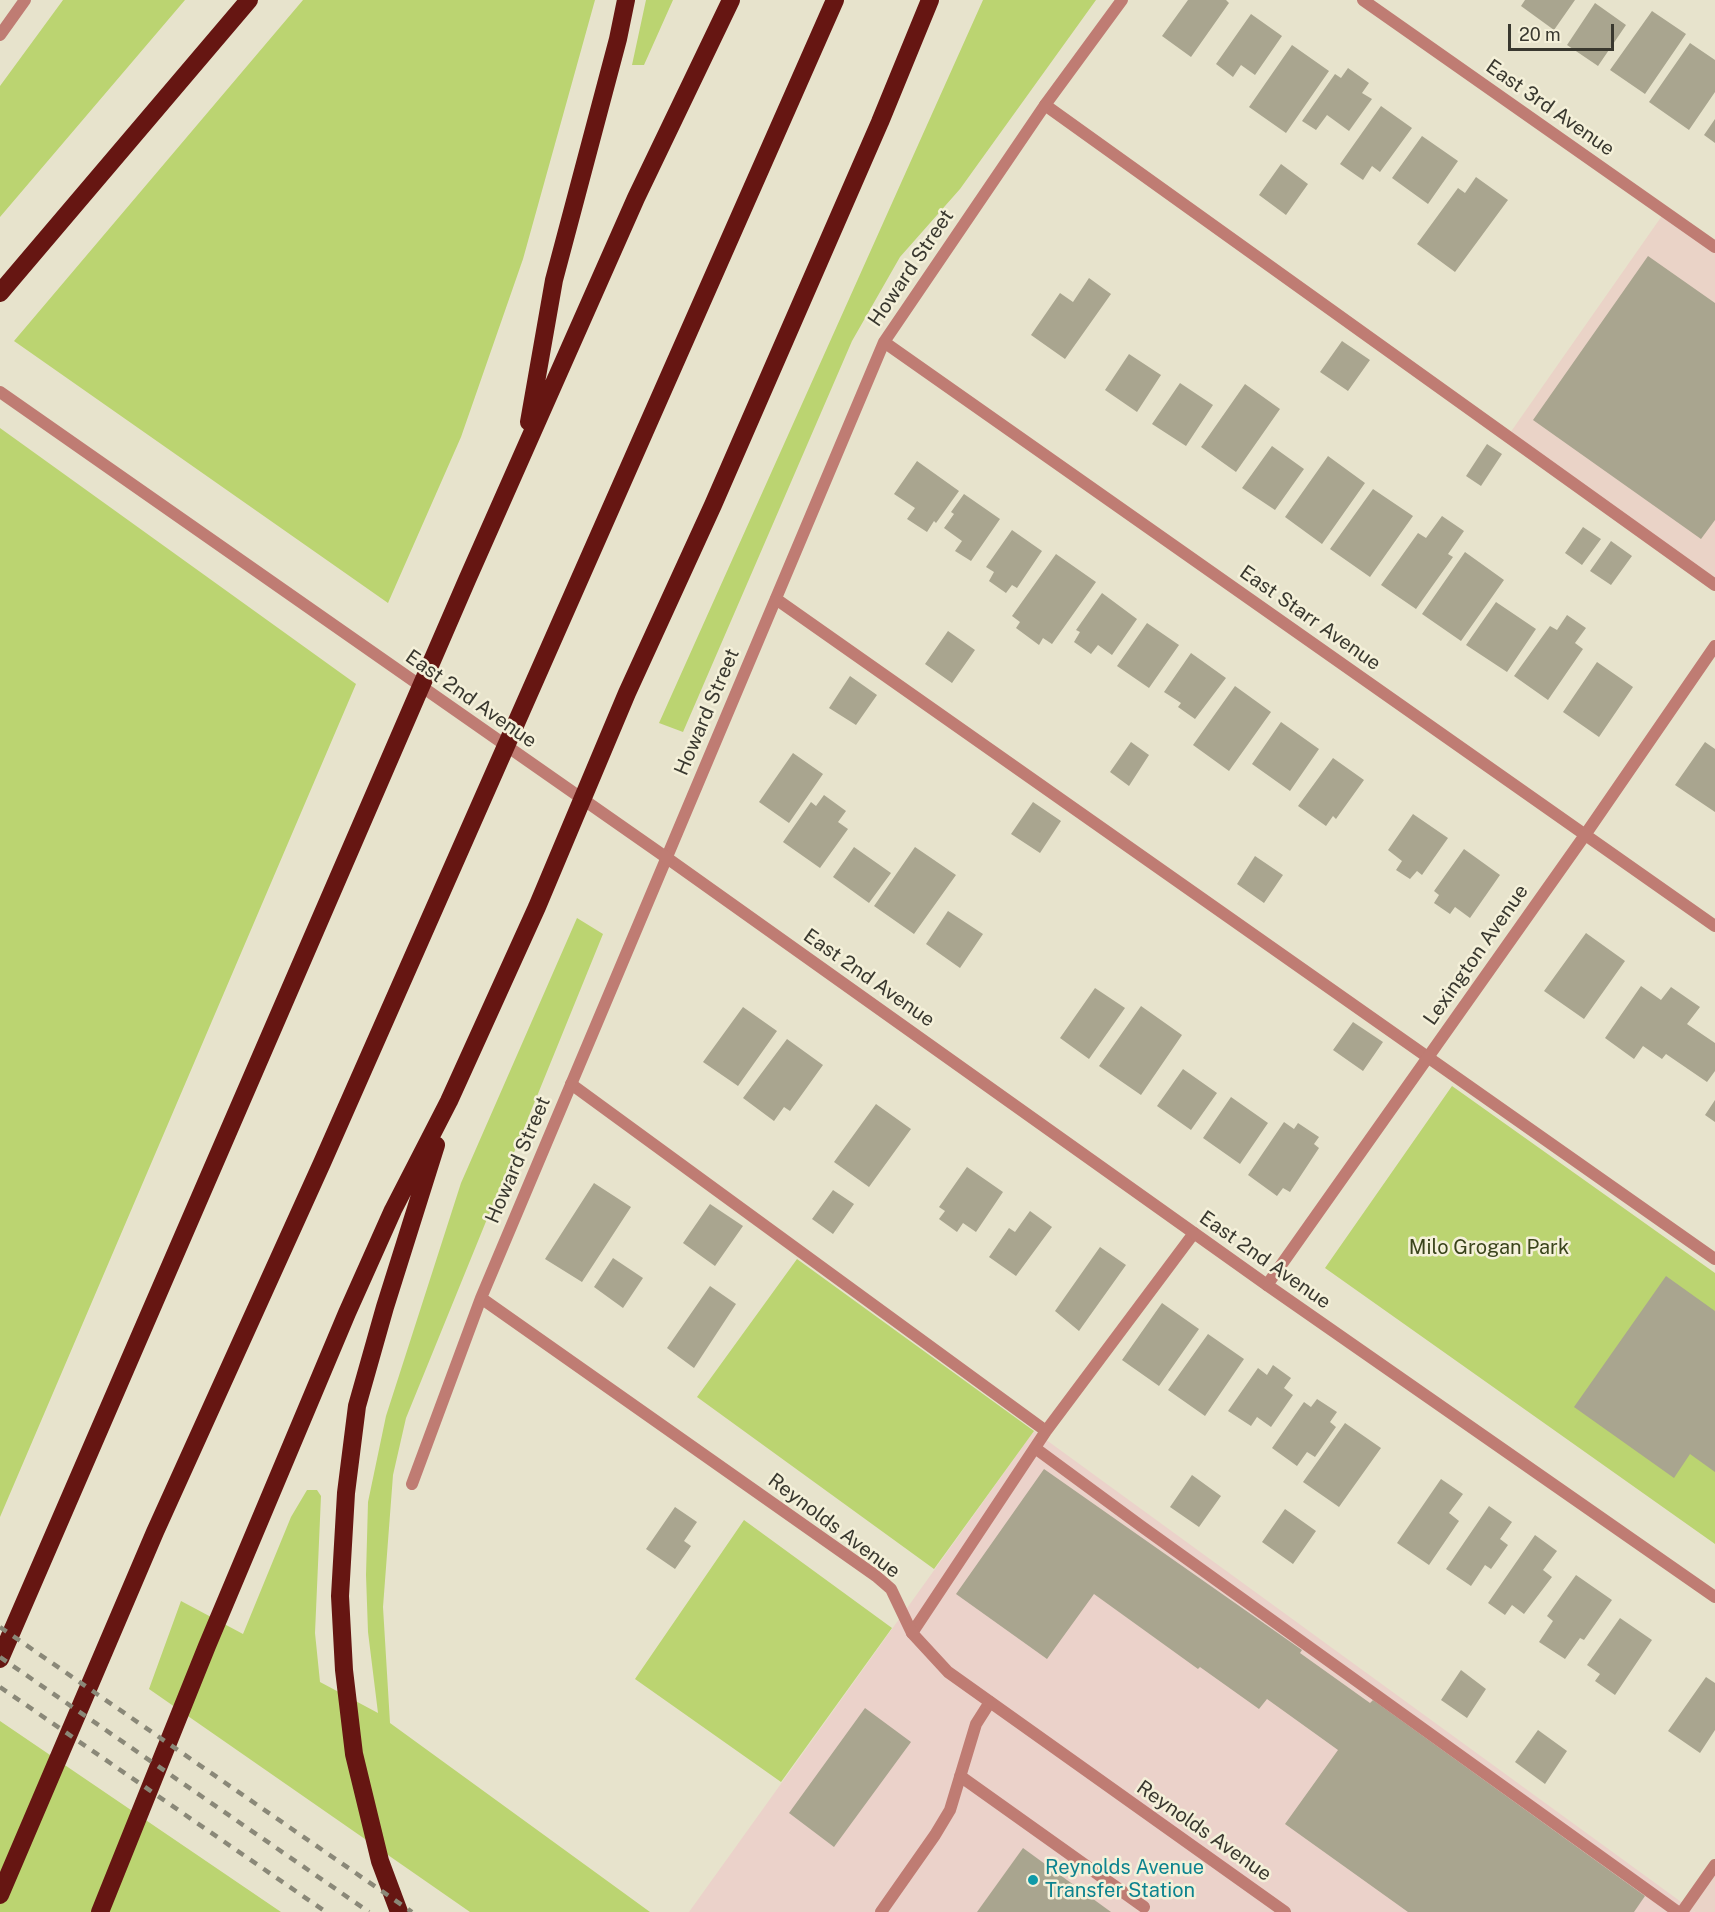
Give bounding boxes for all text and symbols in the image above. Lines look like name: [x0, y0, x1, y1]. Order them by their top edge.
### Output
scale bar: [1511, 12, 1618, 50]
text: 20 m: [1519, 24, 1561, 45]
street label: East 3rd Avenue: [1481, 55, 1619, 161]
street label: Howard Street: [863, 205, 959, 331]
street label: East Starr Avenue: [1235, 560, 1385, 676]
street label: East 2nd Avenue: [401, 645, 541, 753]
street label: Howard Street: [669, 645, 745, 779]
street label: Lexington Avenue: [1419, 880, 1533, 1030]
street label: East 2nd Avenue: [799, 924, 939, 1032]
street label: Howard Street: [480, 1093, 556, 1227]
street label: East 2nd Avenue: [1195, 1206, 1335, 1314]
park label: Milo Grogan Park: [1409, 1236, 1569, 1260]
street label: Reynolds Avenue: [763, 1469, 905, 1583]
street label: Reynolds Avenue: [1132, 1776, 1276, 1886]
place label: Reynolds Avenue Transfer Station: [1045, 1856, 1204, 1903]
marker: Reynolds Avenue Transfer Station: [1026, 1873, 1040, 1887]

